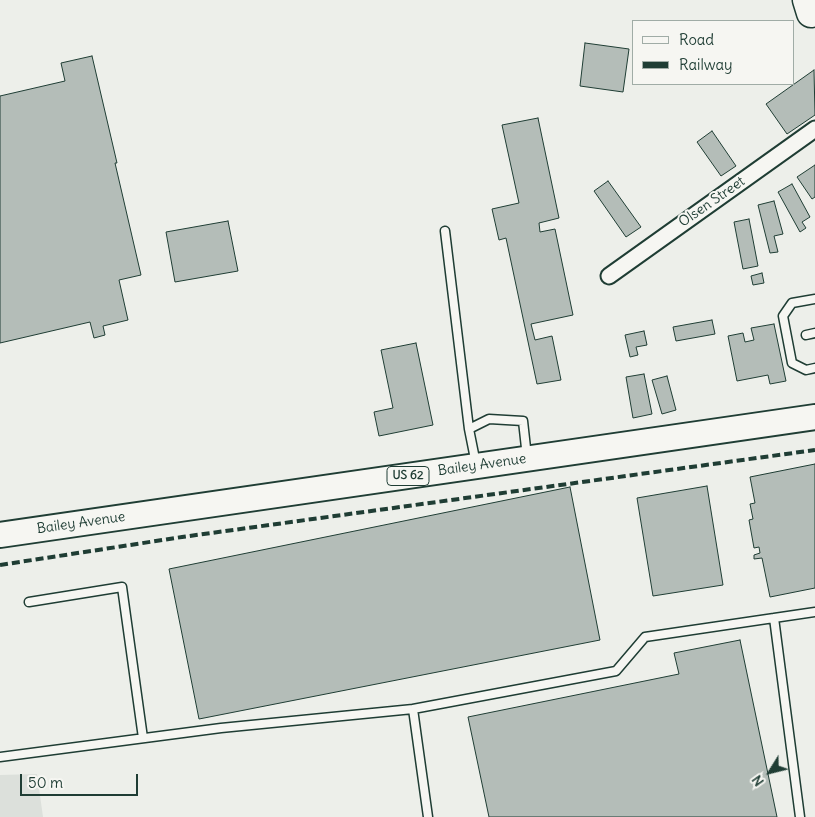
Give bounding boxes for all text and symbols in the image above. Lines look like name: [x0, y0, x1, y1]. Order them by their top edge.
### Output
legend: [632, 20, 795, 85]
text: Road: [679, 30, 714, 49]
text: Railway: [679, 55, 733, 74]
street label: Olsen Street: [676, 173, 748, 231]
street label: Bailey Avenue: [437, 450, 527, 480]
road number: US 62: [387, 466, 429, 486]
street label: Bailey Avenue: [36, 508, 126, 538]
north arrow: [745, 747, 795, 797]
scale bar: [22, 764, 140, 796]
text: N: [748, 772, 768, 790]
text: 50 m: [28, 773, 63, 792]

